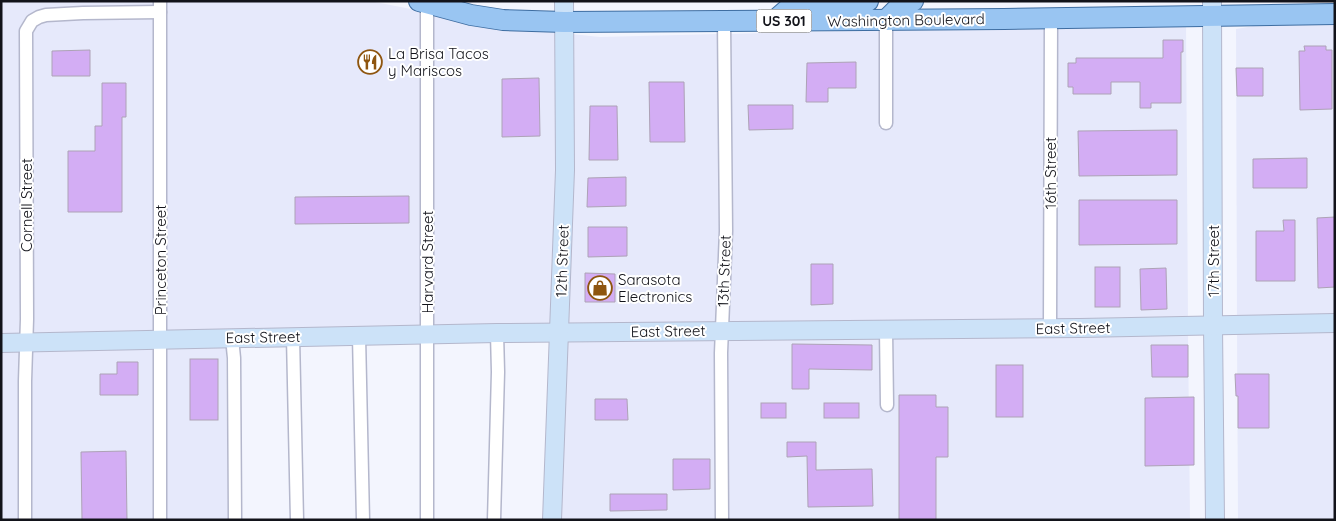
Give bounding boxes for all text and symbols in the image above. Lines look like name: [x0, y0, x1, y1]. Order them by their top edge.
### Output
street label: Washington Boulevard: [827, 9, 985, 31]
road number: US 301: [756, 10, 812, 32]
place label: La Brisa Tacos y Mariscos: [388, 44, 489, 80]
restaurant icon: La Brisa Tacos y Mariscos: [357, 49, 383, 75]
street label: 16th Street: [1041, 137, 1060, 209]
street label: Cornell Street: [17, 158, 36, 252]
street label: Princeton Street: [151, 205, 170, 315]
street label: Harvard Street: [418, 210, 437, 314]
street label: 12th Street: [551, 224, 573, 298]
street label: 17th Street: [1204, 225, 1223, 297]
street label: 13th Street: [713, 235, 735, 307]
place label: Sarasota Electronics: [618, 270, 692, 306]
shop icon: Sarasota Electronics: [587, 275, 613, 301]
street label: East Street: [1035, 318, 1111, 338]
street label: East Street: [630, 321, 706, 341]
street label: East Street: [225, 327, 301, 347]

